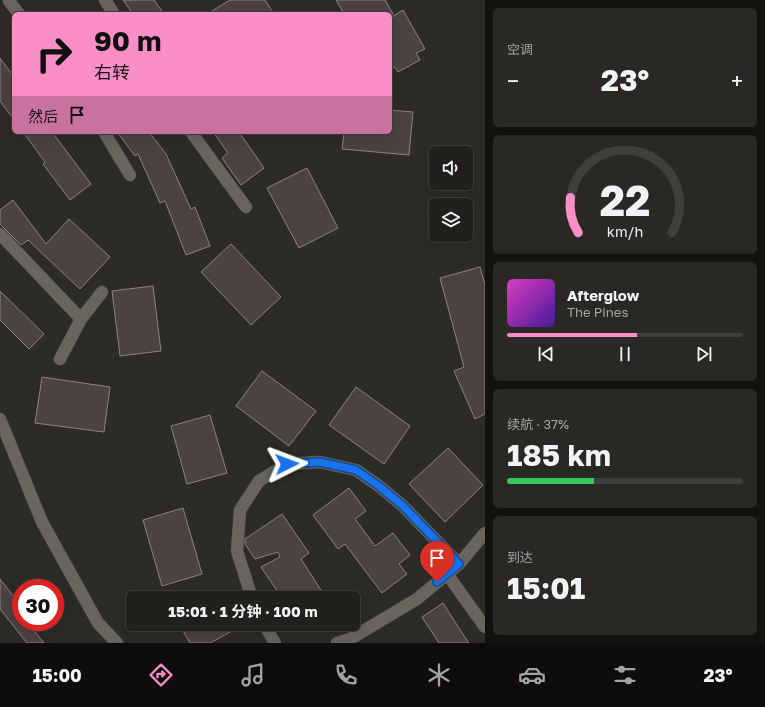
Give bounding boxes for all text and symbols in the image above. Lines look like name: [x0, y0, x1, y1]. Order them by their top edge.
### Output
text: 90 m: [94, 24, 161, 57]
icon: right: [28, 28, 80, 80]
text: 空调: [507, 41, 533, 57]
text: 右转: [94, 61, 130, 83]
text: 23°: [601, 62, 649, 98]
text: −: [507, 67, 519, 94]
text: +: [731, 67, 743, 94]
icon: arrive: [66, 104, 88, 126]
text: 然后: [28, 107, 58, 125]
map controls: [429, 146, 473, 242]
button: sound: [429, 146, 473, 190]
text: 22: [600, 174, 650, 224]
button: layers: [429, 198, 473, 242]
text: km/h: [607, 222, 643, 239]
text: Afterglow: [567, 286, 639, 304]
text: The Pines: [567, 304, 628, 320]
icon: previous: [535, 343, 557, 365]
icon: pause: [614, 343, 636, 365]
icon: next: [693, 343, 715, 365]
text: 续航 · 37%: [507, 416, 569, 432]
text: 185 km: [507, 437, 611, 473]
position arrow: [266, 443, 308, 485]
pin: [420, 541, 454, 582]
icon: arrive: [426, 547, 448, 569]
text: 到达: [507, 549, 533, 565]
text: 15:01: [507, 570, 585, 606]
speed limit sign: 30: [12, 579, 64, 631]
text: 15:01 · 1 分钟 · 100 m: [168, 602, 318, 620]
icon: directions: [147, 661, 175, 689]
icon: music: [239, 661, 267, 689]
icon: phone: [332, 661, 360, 689]
icon: climate: [425, 661, 453, 689]
icon: car: [518, 661, 546, 689]
icon: filters: [611, 661, 639, 689]
text: 15:00: [32, 664, 82, 686]
text: 23°: [704, 664, 733, 686]

